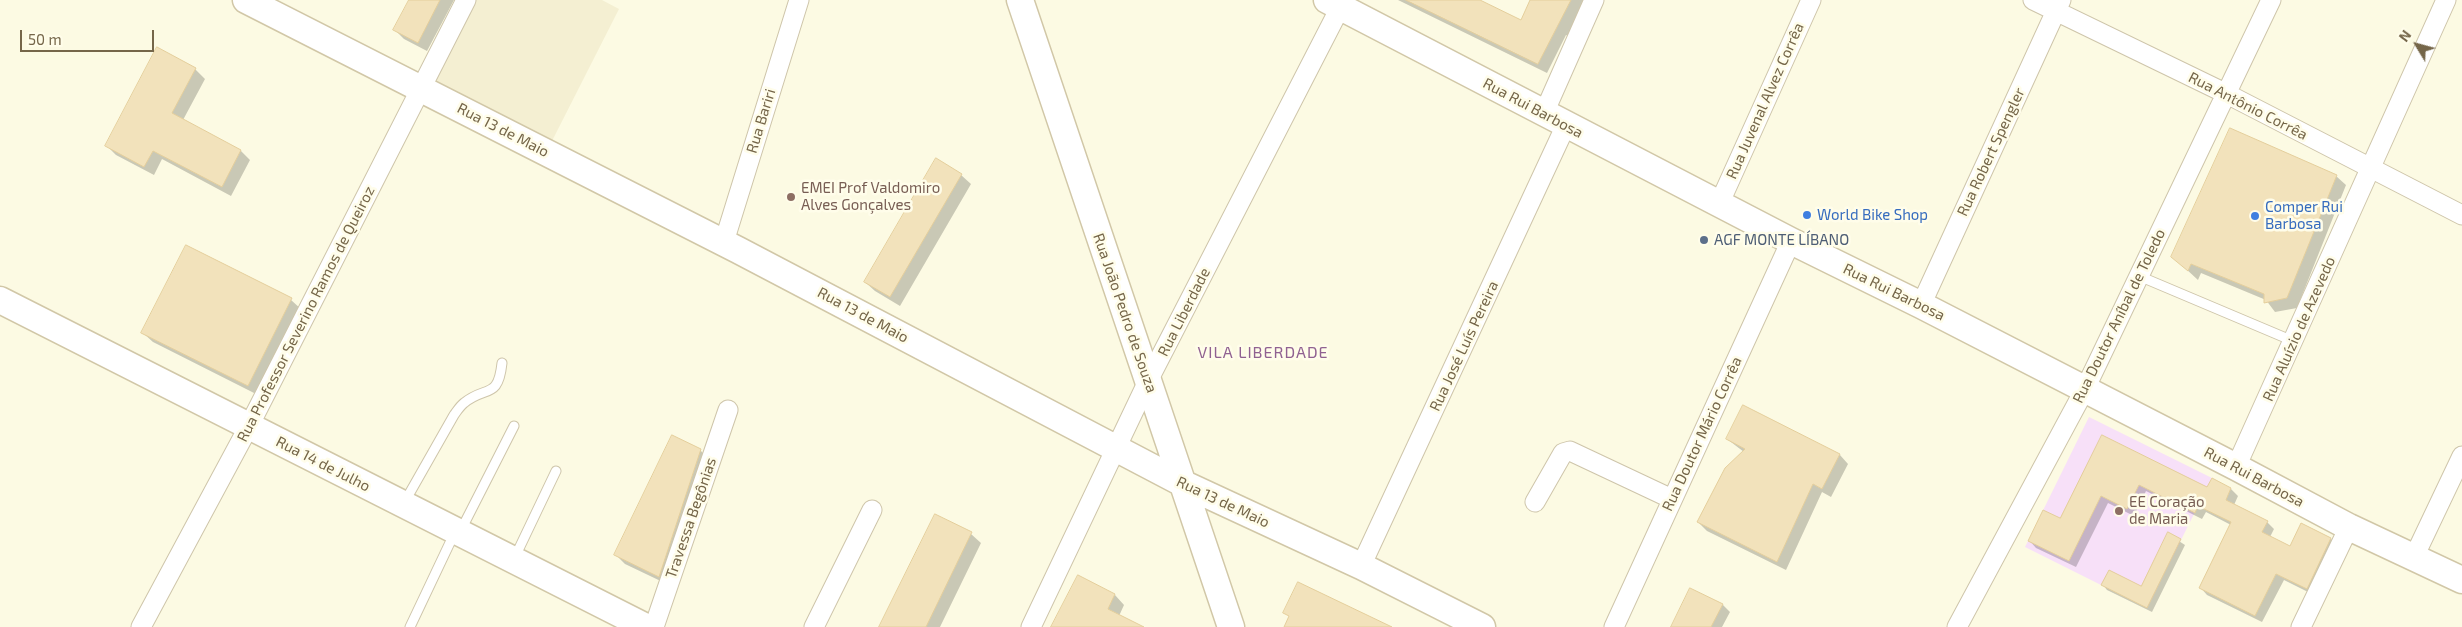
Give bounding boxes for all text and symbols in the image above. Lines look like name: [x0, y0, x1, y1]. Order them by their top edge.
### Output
scale bar: [22, 20, 156, 52]
street label: Rua Juvenal Alvez Corrêa: [1722, 20, 1808, 182]
north arrow: [2392, 20, 2442, 70]
text: N: [2395, 27, 2414, 45]
text: 50 m: [28, 30, 62, 48]
street label: Rua Antônio Corrêa: [2185, 68, 2311, 144]
street label: Rua Rui Barbosa: [1480, 74, 1586, 142]
street label: Rua Robert Spengler: [1953, 85, 2029, 219]
street label: Rua Bariri: [743, 87, 779, 155]
street label: Rua 13 de Maio: [454, 99, 552, 161]
place label: EMEI Prof Valdomiro Alves Gonçalves: [801, 179, 940, 214]
street label: Rua Professor Severino Ramos de Queiroz: [233, 183, 379, 445]
marker: EMEI Prof Valdomiro Alves Gonçalves: [785, 191, 797, 203]
place label: Comper Rui Barbosa: [2265, 198, 2343, 233]
place label: World Bike Shop: [1817, 206, 1928, 224]
marker: World Bike Shop: [1801, 209, 1813, 221]
marker: Comper Rui Barbosa: [2249, 210, 2261, 222]
street label: Rua Doutor Aníbal de Toledo: [2069, 226, 2169, 406]
street label: Rua João Pedro de Souza: [1089, 231, 1161, 395]
place label: AGF MONTE LÍBANO: [1714, 231, 1849, 249]
marker: AGF MONTE LÍBANO: [1698, 234, 1710, 246]
street label: Rua Aluízio de Azevedo: [2259, 254, 2339, 404]
street label: Rua Rui Barbosa: [1840, 260, 1948, 324]
street label: Rua Liberdade: [1154, 265, 1214, 359]
street label: Rua José Luís Pereira: [1426, 278, 1502, 414]
street label: Rua 13 de Maio: [814, 283, 912, 347]
district label: VILA LIBERDADE: [1196, 343, 1330, 363]
street label: Rua Doutor Mário Corrêa: [1658, 354, 1746, 514]
street label: Rua 14 de Julho: [273, 433, 373, 495]
street label: Rua Rui Barbosa: [2201, 443, 2307, 511]
street label: Travessa Begônias: [662, 455, 720, 581]
street label: Rua 13 de Maio: [1174, 473, 1272, 531]
place label: EE Coração de Maria: [2129, 493, 2205, 528]
marker: EE Coração de Maria: [2113, 505, 2125, 517]

